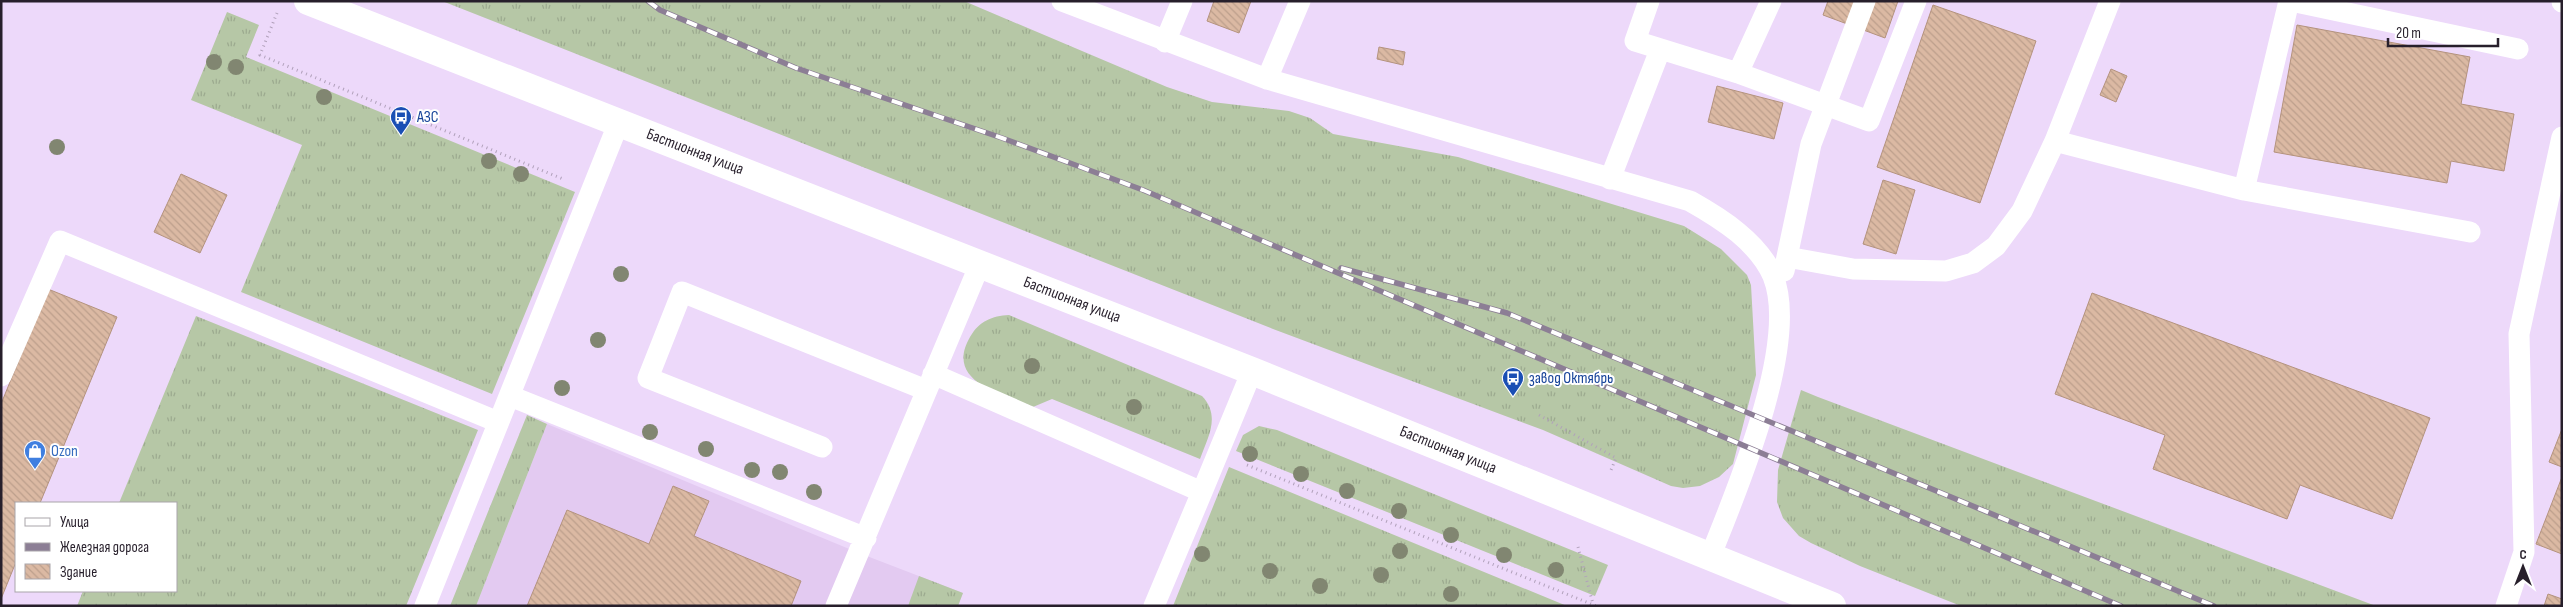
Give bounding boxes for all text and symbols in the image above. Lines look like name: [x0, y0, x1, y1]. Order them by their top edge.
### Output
scale bar: [2388, 15, 2498, 47]
text: 20 m: [2396, 24, 2421, 43]
bus stop icon: АЗС: [389, 105, 413, 136]
place label: АЗС: [416, 108, 439, 127]
street label: Бастионная улица: [644, 125, 746, 179]
street label: Бастионная улица: [1021, 273, 1123, 327]
bus stop icon: завод Октябрь: [1501, 366, 1525, 397]
place label: завод Октябрь: [1529, 369, 1613, 388]
street label: Бастионная улица: [1397, 422, 1499, 478]
shop icon: Ozon: [23, 439, 47, 470]
place label: Ozon: [51, 442, 78, 461]
legend: [15, 502, 178, 592]
text: Улица: [60, 513, 89, 532]
text: Железная дорога: [60, 538, 149, 557]
north arrow: [2498, 542, 2548, 592]
text: С: [2519, 546, 2527, 563]
text: Здание: [60, 563, 97, 582]

